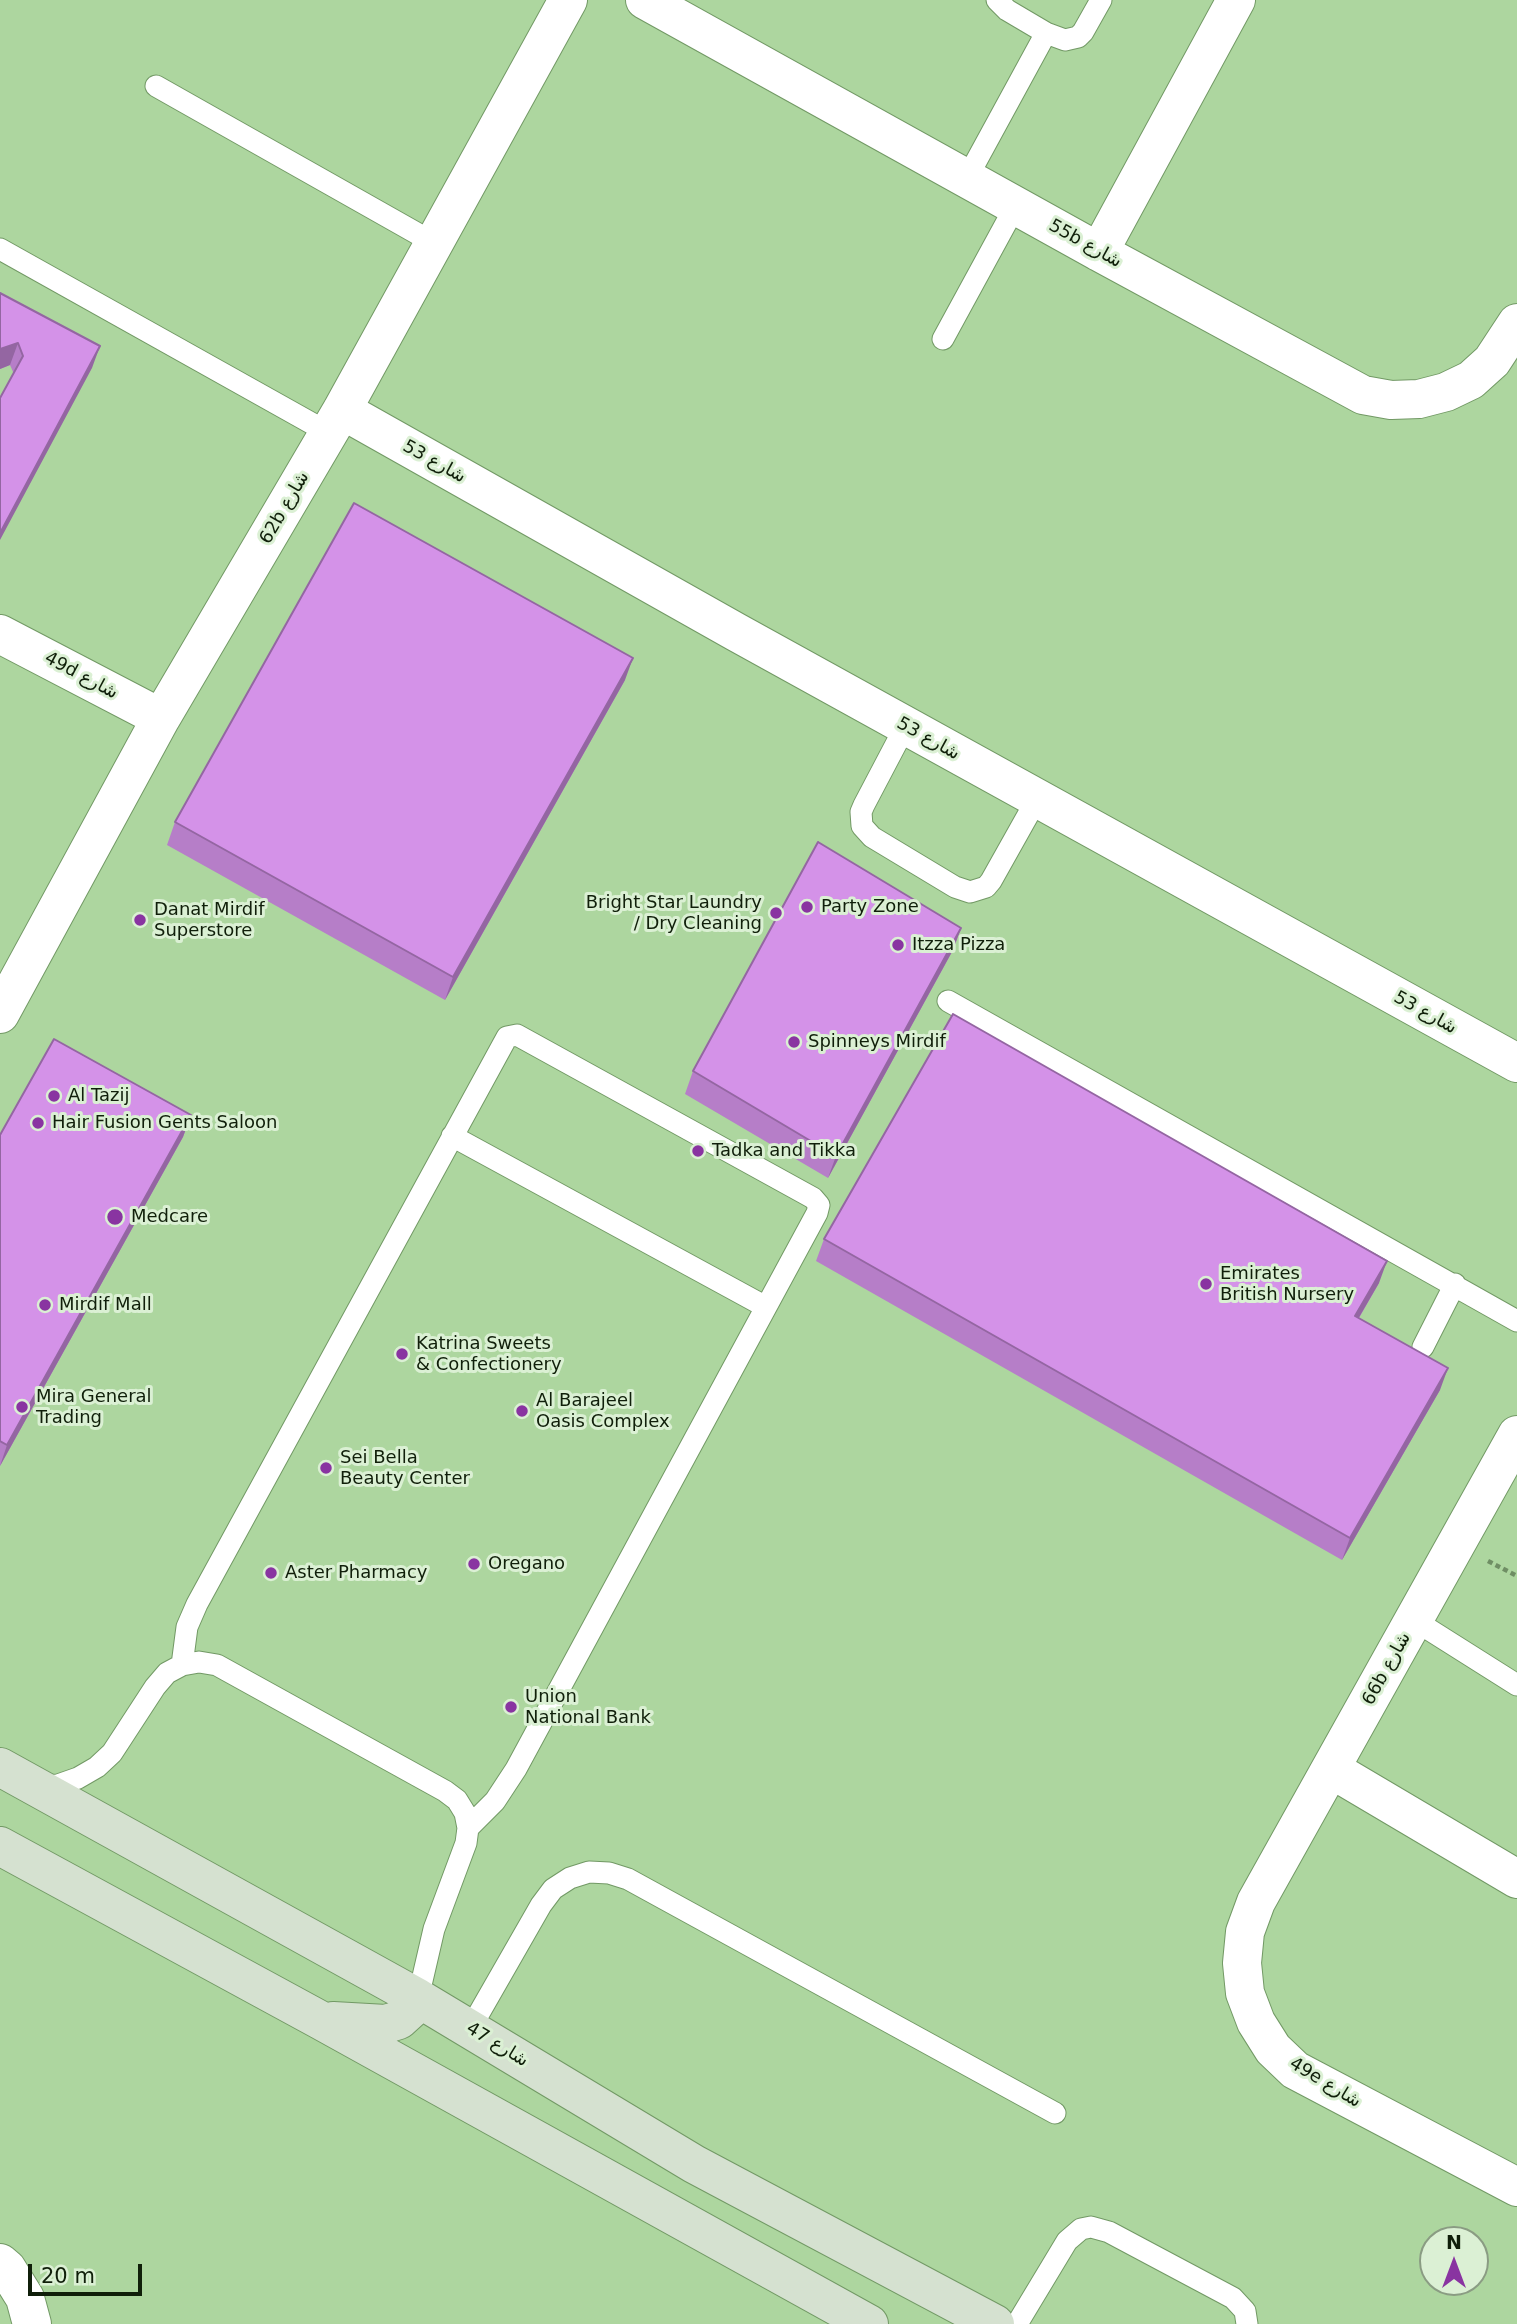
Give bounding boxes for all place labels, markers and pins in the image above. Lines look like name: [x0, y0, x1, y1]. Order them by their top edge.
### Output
place label: Bright Star Laundry / Dry Cleaning: [586, 892, 762, 934]
place label: Party Zone: [821, 896, 919, 918]
place label: Danat Mirdif Superstore: [154, 899, 264, 942]
marker: Party Zone: [799, 899, 815, 915]
marker: Bright Star Laundry / Dry Cleaning: [768, 905, 784, 921]
marker: Danat Mirdif Superstore: [132, 912, 148, 928]
place label: Itzza Pizza: [912, 934, 1005, 956]
marker: Itzza Pizza: [890, 937, 906, 953]
place label: Spinneys Mirdif: [808, 1031, 946, 1053]
marker: Spinneys Mirdif: [786, 1034, 802, 1050]
place label: Al Tazij: [68, 1085, 130, 1107]
marker: Al Tazij: [46, 1088, 62, 1104]
place label: Hair Fusion Gents Saloon: [52, 1112, 277, 1134]
marker: Hair Fusion Gents Saloon: [30, 1115, 46, 1131]
place label: Tadka and Tikka: [712, 1140, 856, 1162]
marker: Tadka and Tikka: [690, 1143, 706, 1159]
place label: Medcare: [131, 1206, 208, 1228]
marker: Medcare: [105, 1207, 125, 1227]
place label: Emirates British Nursery: [1220, 1263, 1354, 1306]
marker: Emirates British Nursery: [1198, 1276, 1214, 1292]
place label: Mirdif Mall: [59, 1294, 152, 1316]
marker: Mirdif Mall: [37, 1297, 53, 1313]
place label: Katrina Sweets & Confectionery: [416, 1333, 562, 1376]
marker: Katrina Sweets & Confectionery: [394, 1346, 410, 1362]
place label: Mira General Trading: [36, 1386, 152, 1428]
place label: Al Barajeel Oasis Complex: [536, 1390, 670, 1432]
marker: Mira General Trading: [14, 1399, 30, 1415]
marker: Al Barajeel Oasis Complex: [514, 1403, 530, 1419]
place label: Sei Bella Beauty Center: [340, 1447, 470, 1490]
marker: Sei Bella Beauty Center: [318, 1460, 334, 1476]
place label: Oregano: [488, 1553, 565, 1575]
marker: Oregano: [466, 1556, 482, 1572]
place label: Aster Pharmacy: [285, 1562, 427, 1584]
marker: Aster Pharmacy: [263, 1565, 279, 1581]
place label: Union National Bank: [525, 1686, 651, 1728]
marker: Union National Bank: [503, 1699, 519, 1715]

